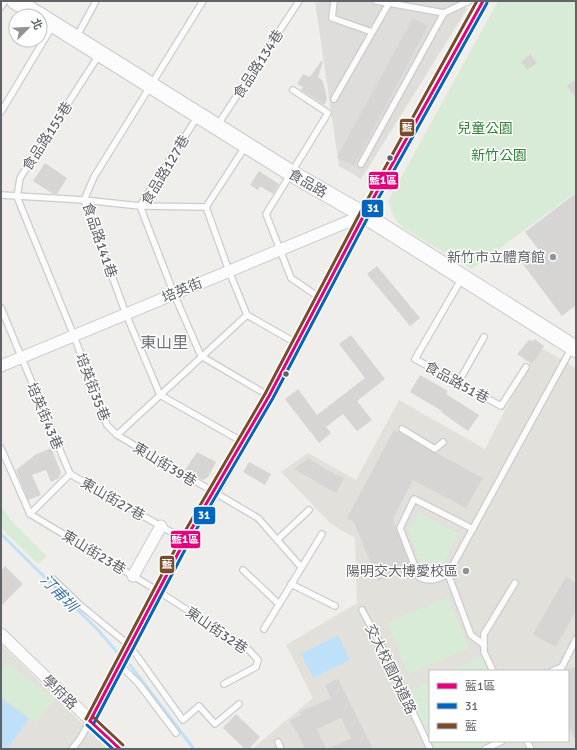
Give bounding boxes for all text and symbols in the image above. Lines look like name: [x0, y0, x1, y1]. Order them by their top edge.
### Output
north arrow: [8, 8, 48, 48]
text: 北: [29, 16, 45, 32]
street label: 食品路134巷: [230, 27, 287, 102]
street label: 食品路155巷: [19, 99, 76, 174]
line badge: 藍: [399, 118, 415, 137]
park label: 兒童公園: [457, 120, 513, 137]
text: 藍: [402, 121, 413, 134]
street label: 食品路127巷: [138, 132, 193, 208]
park label: 新竹公園: [471, 147, 527, 164]
unlabelled marker: [385, 153, 395, 163]
street label: 食品路: [285, 166, 330, 201]
line badge: 藍1區: [368, 171, 399, 190]
text: 藍1區: [369, 174, 397, 187]
line badge: 31: [361, 199, 384, 218]
street label: 食品路141巷: [79, 200, 120, 280]
text: 31: [367, 202, 379, 215]
place label: 新竹市立體育館: [447, 249, 545, 266]
marker: 新竹市立體育館: [548, 252, 558, 262]
street label: 培英街: [160, 274, 205, 306]
district label: 東山里: [140, 333, 188, 353]
street label: 培英街35巷: [72, 351, 113, 423]
street label: 食品路51巷: [422, 358, 492, 407]
unlabelled marker: [281, 369, 291, 379]
street label: 培英街43巷: [23, 380, 66, 452]
street label: 東山街39巷: [130, 439, 200, 490]
street label: 東山街27巷: [78, 474, 148, 525]
line badge: 31: [193, 506, 216, 525]
text: 31: [198, 509, 210, 522]
street label: 東山街23巷: [59, 527, 129, 578]
line badge: 藍1區: [170, 530, 201, 549]
text: 藍1區: [171, 533, 199, 546]
line badge: 藍: [159, 555, 175, 574]
text: 藍: [162, 558, 173, 571]
place label: 陽明交大博愛校區: [346, 563, 458, 580]
marker: 陽明交大博愛校區: [461, 566, 471, 576]
water label: 汀甫圳: [37, 571, 82, 617]
street label: 東山街32巷: [182, 603, 251, 657]
street label: 交大校園內道路: [361, 621, 420, 717]
legend: [429, 670, 569, 742]
street label: 學府路: [39, 672, 81, 713]
text: 藍1區: [465, 679, 495, 694]
text: 31: [465, 699, 478, 714]
text: 藍: [465, 719, 477, 734]

